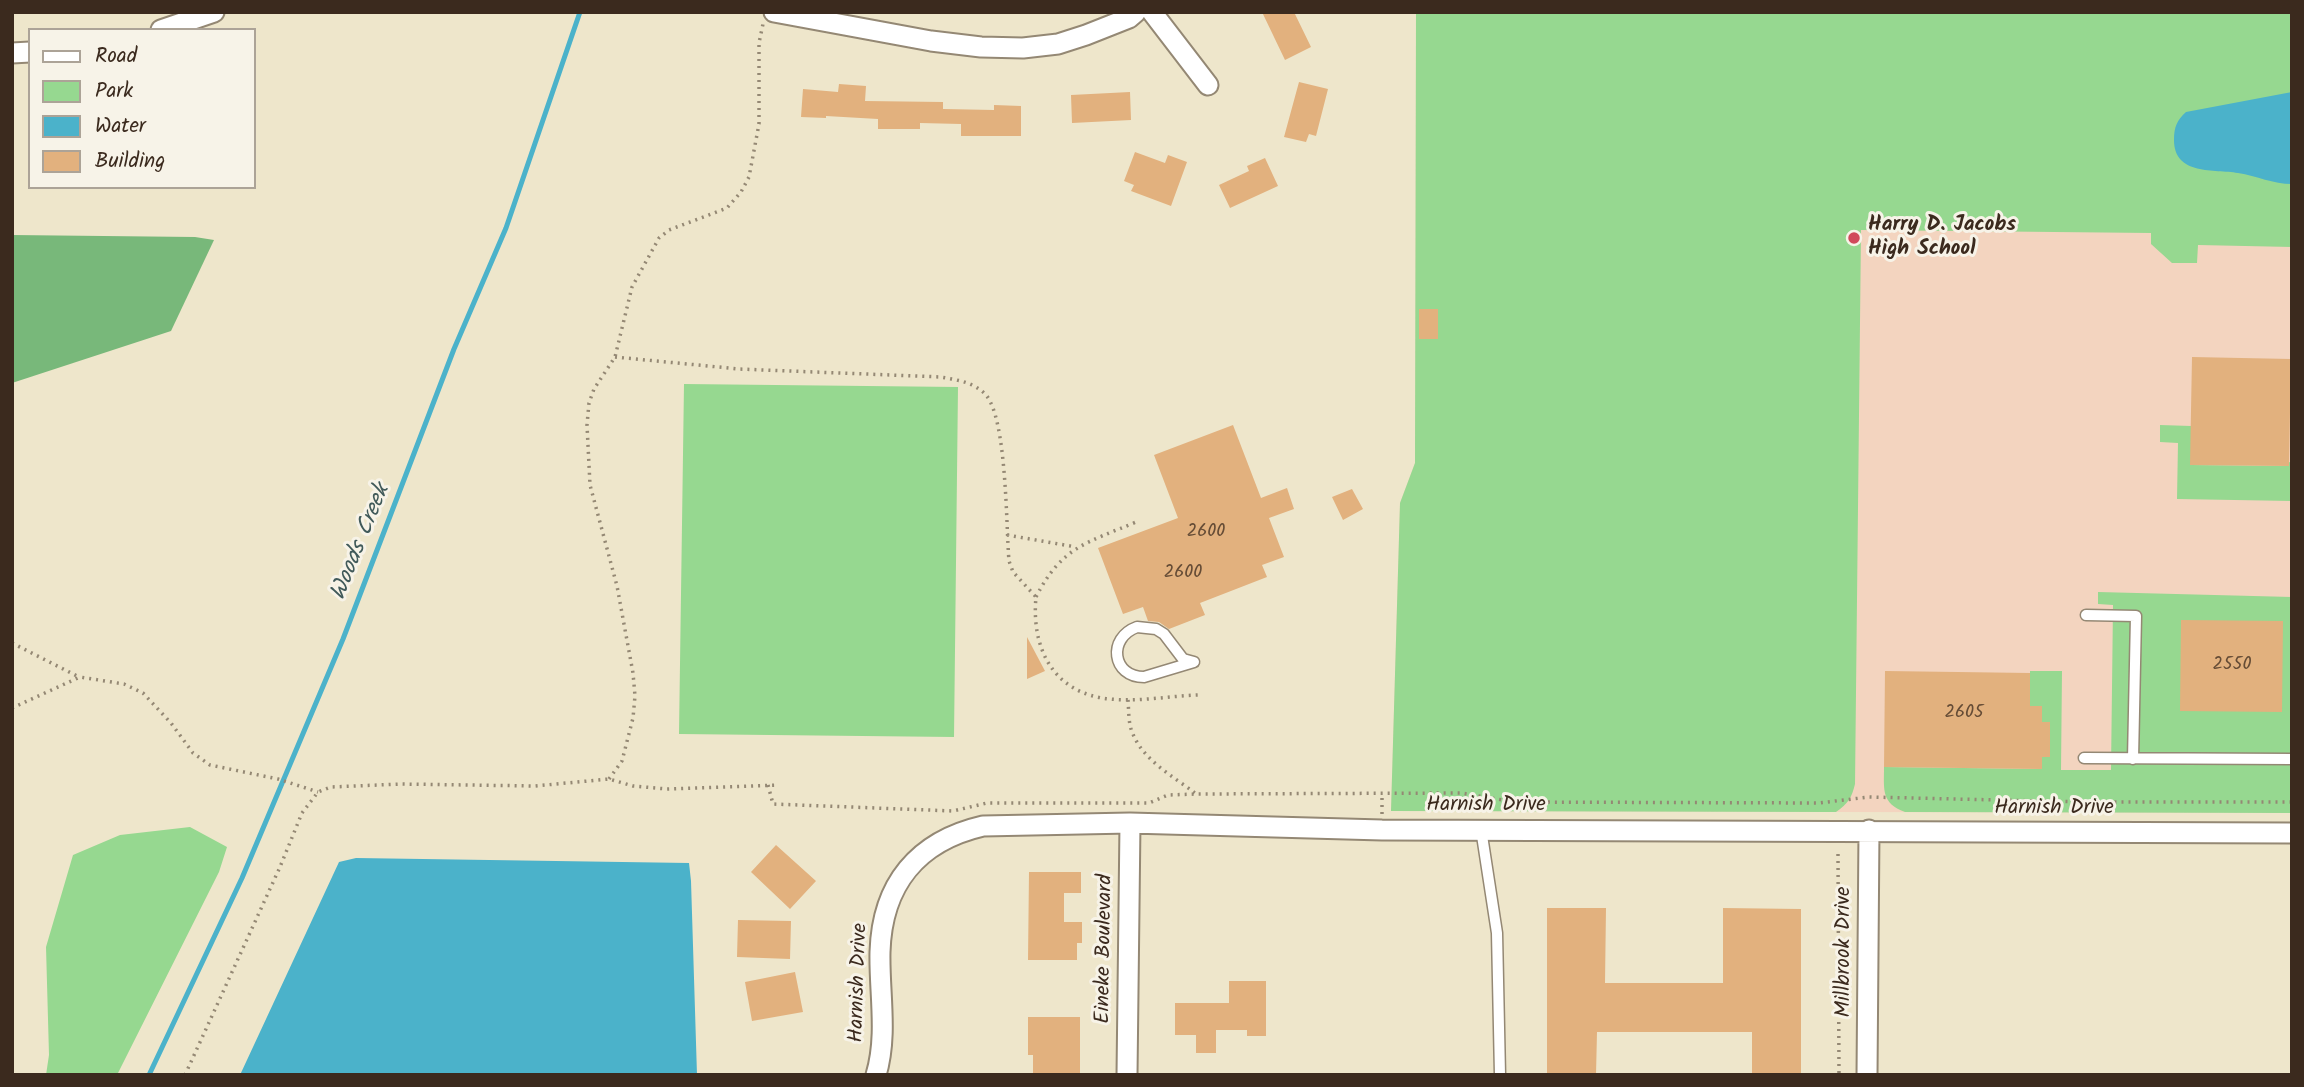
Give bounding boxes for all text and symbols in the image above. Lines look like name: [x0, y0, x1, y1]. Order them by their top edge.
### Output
legend: [28, 28, 256, 189]
text: Road: [95, 40, 137, 73]
text: Park: [95, 75, 133, 108]
text: Water: [95, 110, 146, 143]
text: Building: [95, 145, 165, 178]
place label: Harry D. Jacobs High School: [1868, 213, 2016, 263]
marker: Harry D. Jacobs High School: [1846, 230, 1862, 246]
water label: Woods Creek: [326, 481, 398, 605]
house number: 2600: [1187, 522, 1225, 544]
house number: 2600: [1164, 563, 1202, 585]
house number: 2550: [2213, 655, 2251, 677]
house number: 2605: [1944, 703, 1984, 725]
street label: Harnish Drive: [1426, 793, 1546, 819]
street label: Harnish Drive: [1994, 796, 2114, 822]
street label: Eineke Boulevard: [1092, 874, 1120, 1024]
street label: Millbrook Drive: [1832, 887, 1858, 1017]
street label: Harnish Drive: [845, 923, 875, 1043]

